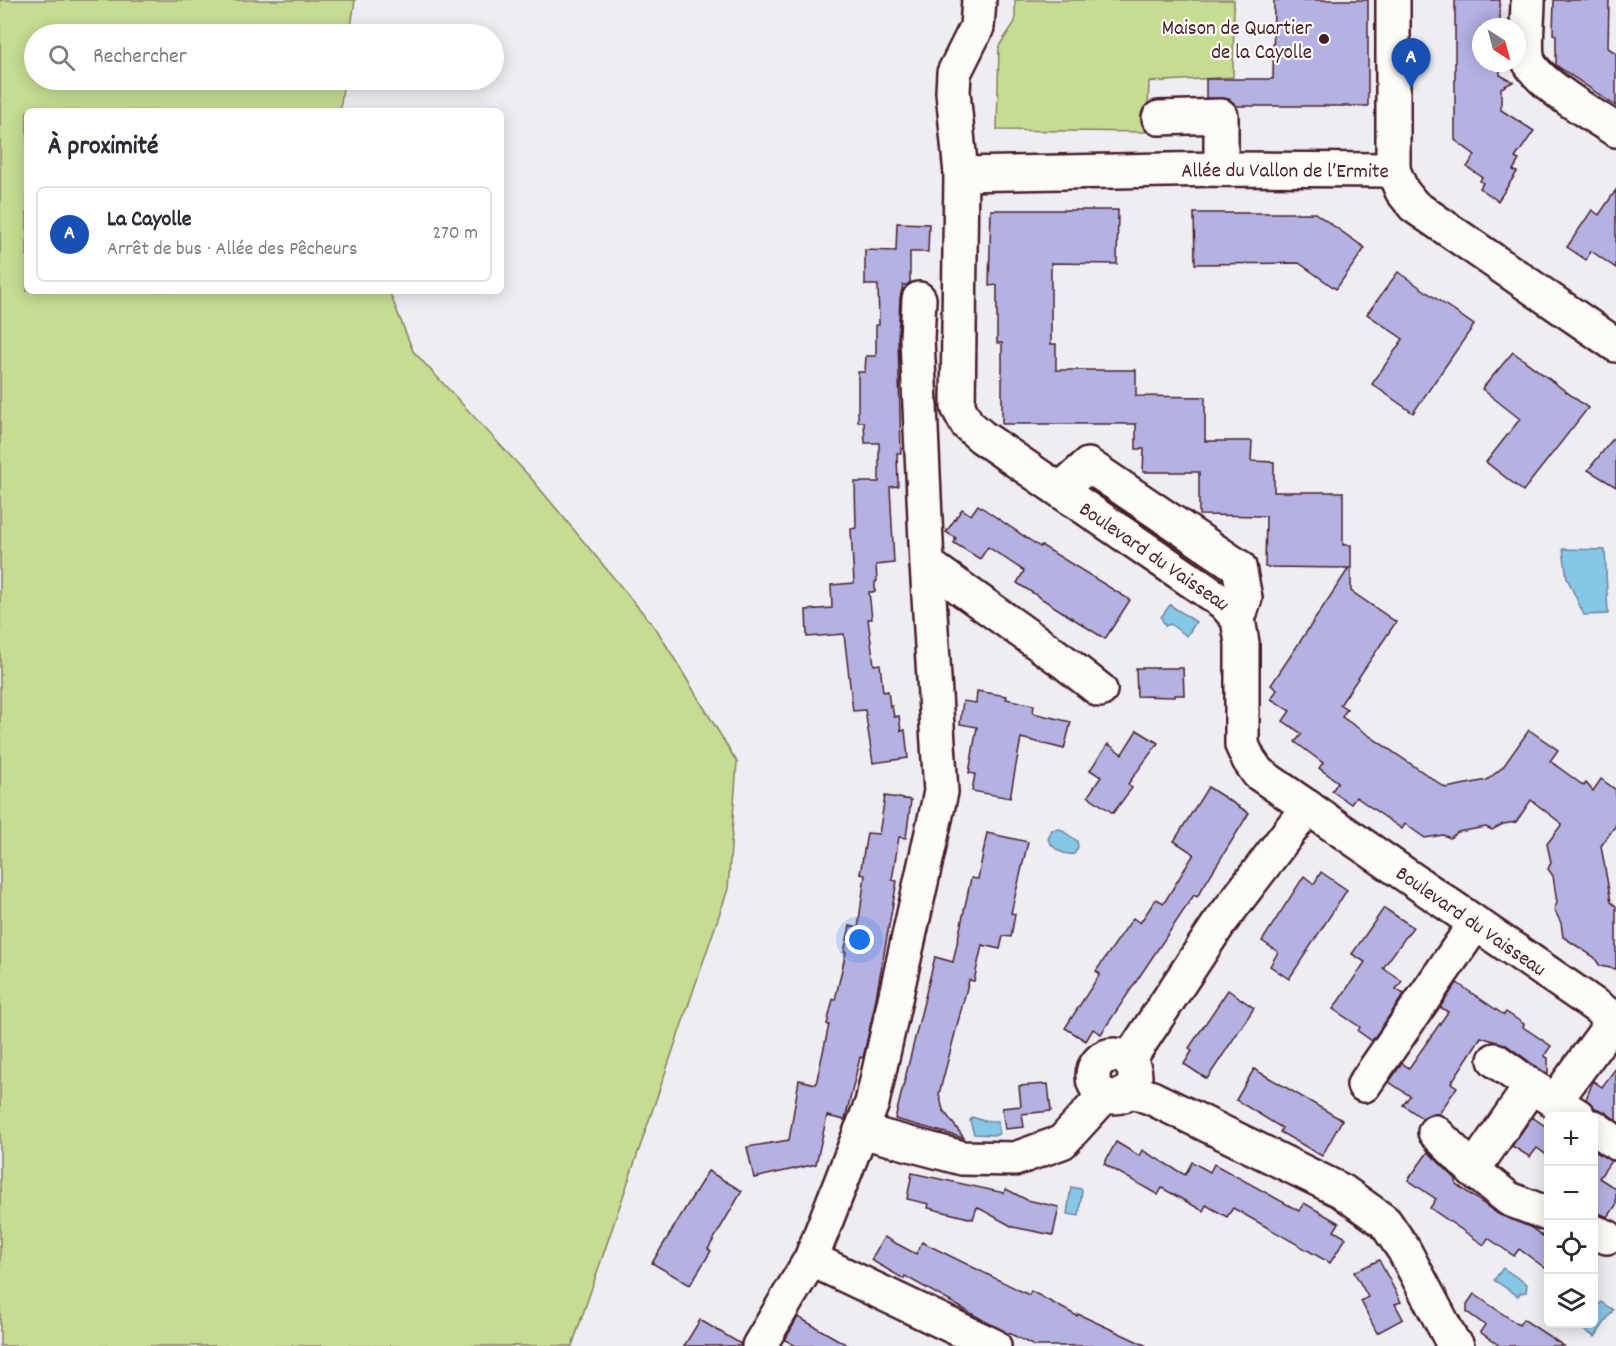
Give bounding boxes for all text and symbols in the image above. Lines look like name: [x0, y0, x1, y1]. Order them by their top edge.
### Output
place label: Maison de Quartier de la Cayolle: [1162, 15, 1312, 69]
north arrow: [1472, 18, 1526, 72]
search box: [24, 24, 504, 90]
marker: Maison de Quartier de la Cayolle: [1317, 32, 1331, 46]
pin: A: [1392, 38, 1430, 88]
icon: search: [45, 41, 78, 74]
text: Rechercher: [93, 42, 187, 73]
text: À proximité: [48, 129, 158, 166]
street label: Allée du Vallon de l’Ermite: [1181, 157, 1389, 188]
text: La Cayolle: [107, 205, 191, 236]
text: A: [64, 220, 75, 248]
text: 270 m: [432, 220, 478, 248]
text: Arrêt de bus · Allée des Pêcheurs: [107, 236, 357, 264]
street label: Boulevard du Vaisseau: [1072, 496, 1236, 619]
street label: Boulevard du Vaisseau: [1389, 860, 1551, 986]
your location: [845, 925, 874, 954]
map controls: [1544, 1112, 1598, 1328]
button: +: [1544, 1112, 1598, 1166]
button: −: [1544, 1166, 1598, 1220]
button: locate: [1544, 1220, 1598, 1274]
button: layers: [1544, 1274, 1598, 1328]

